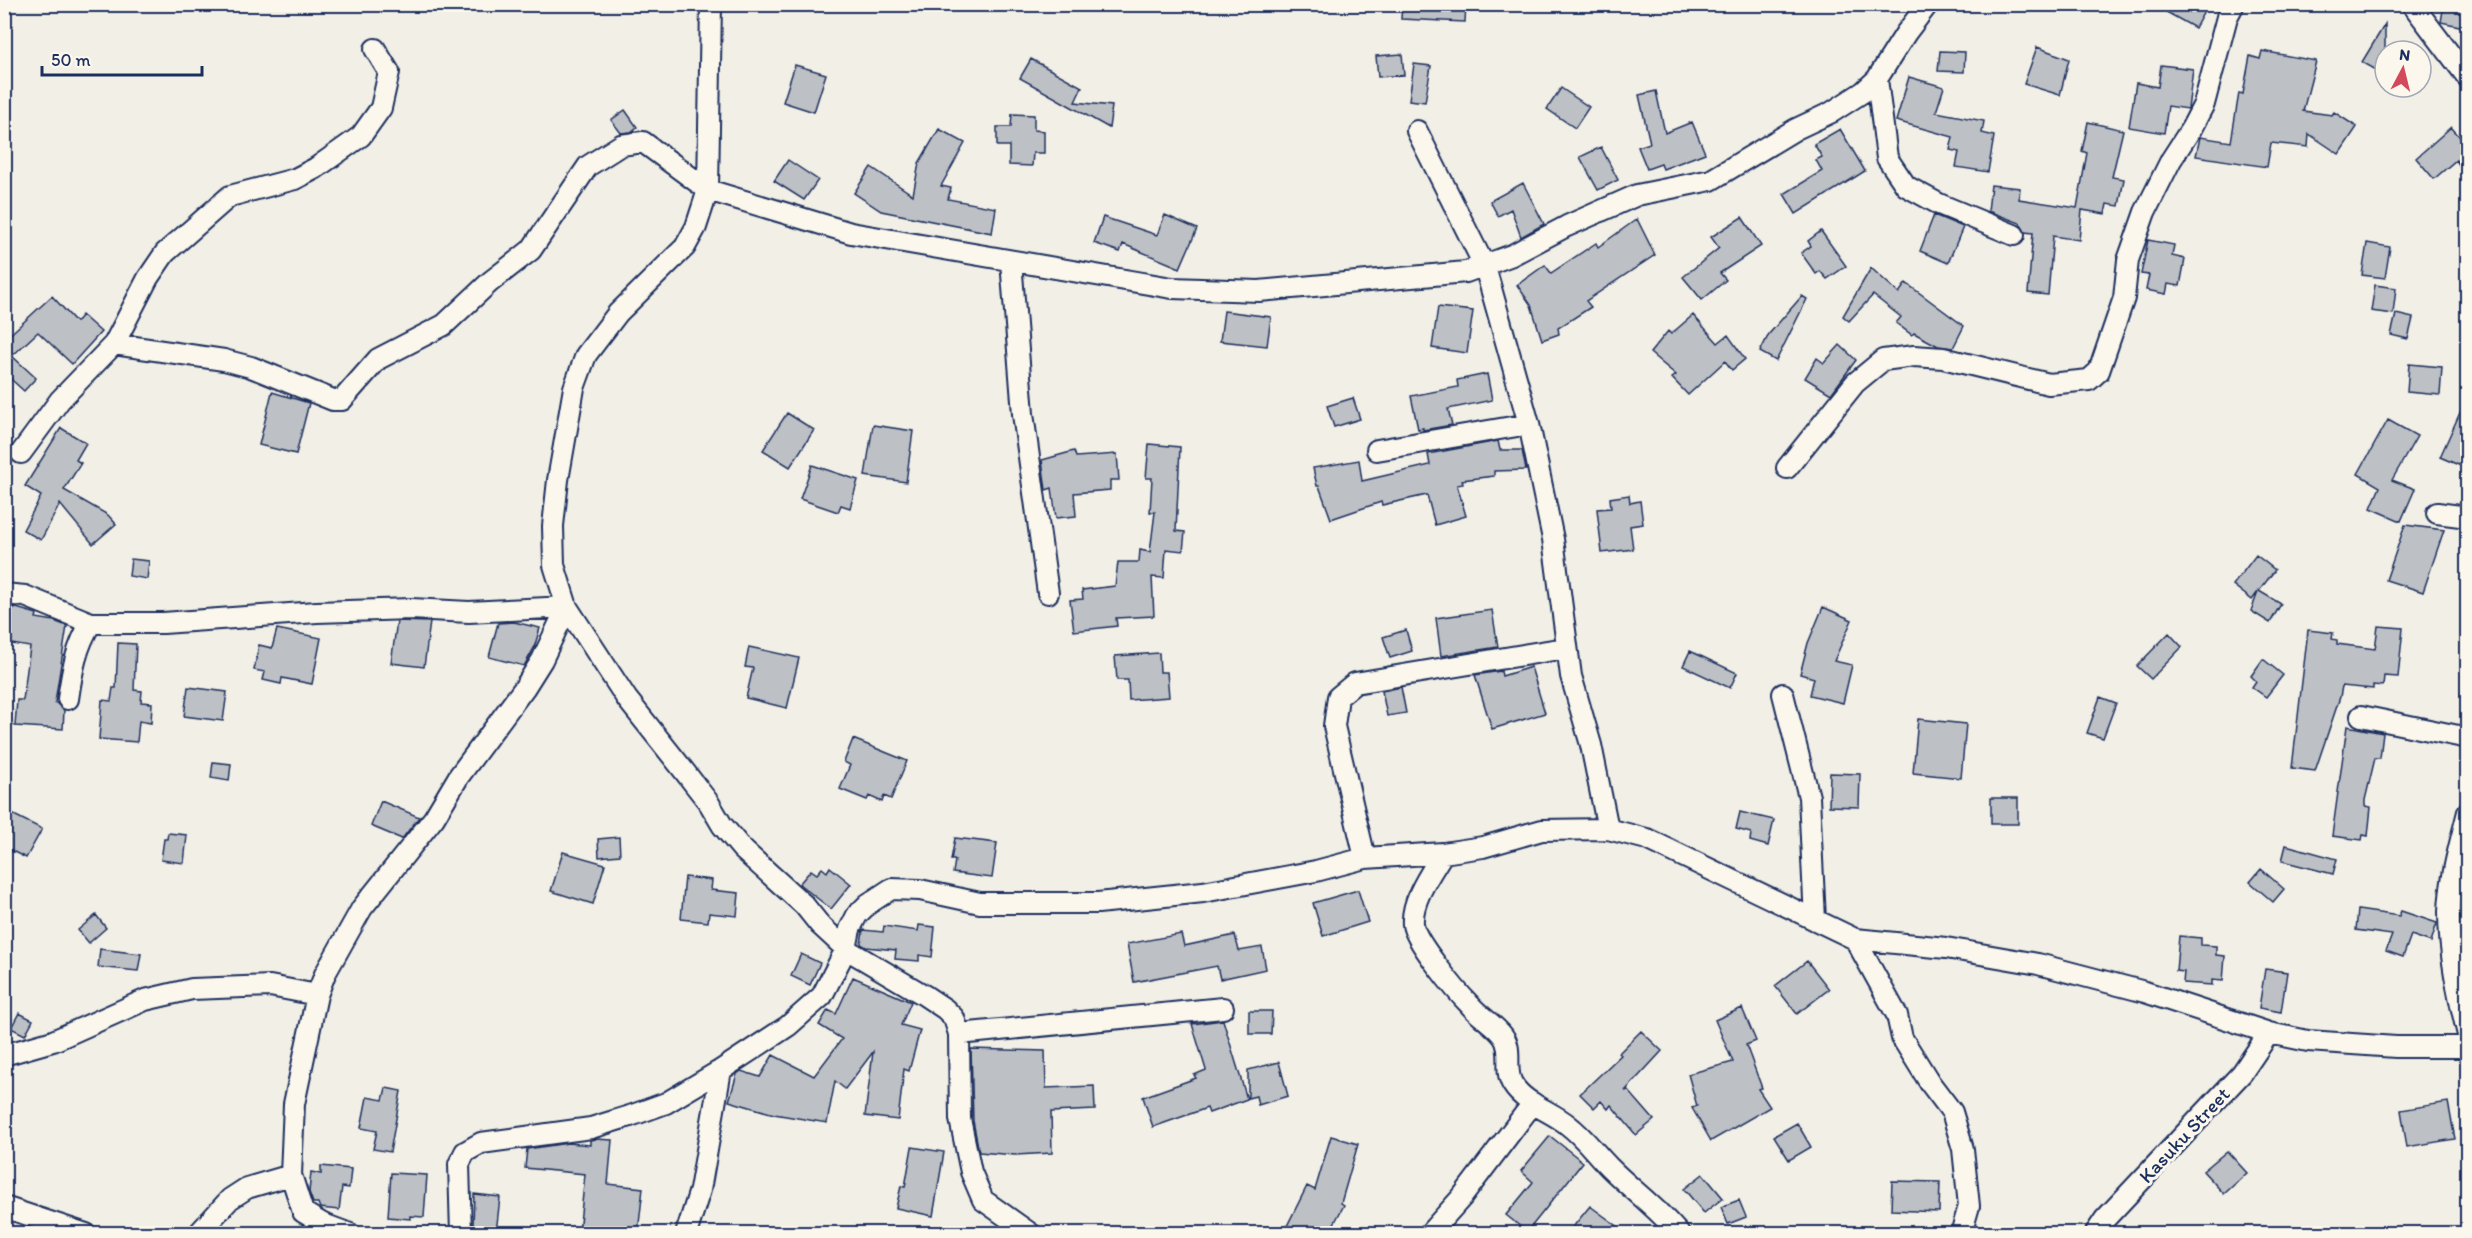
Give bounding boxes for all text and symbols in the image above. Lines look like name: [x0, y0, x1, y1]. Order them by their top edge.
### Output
scale bar: [42, 39, 202, 77]
north arrow: [2373, 39, 2433, 99]
text: N: [2398, 45, 2411, 65]
text: 50 m: [51, 49, 91, 71]
street label: Kasuku Street: [2134, 1082, 2235, 1188]

